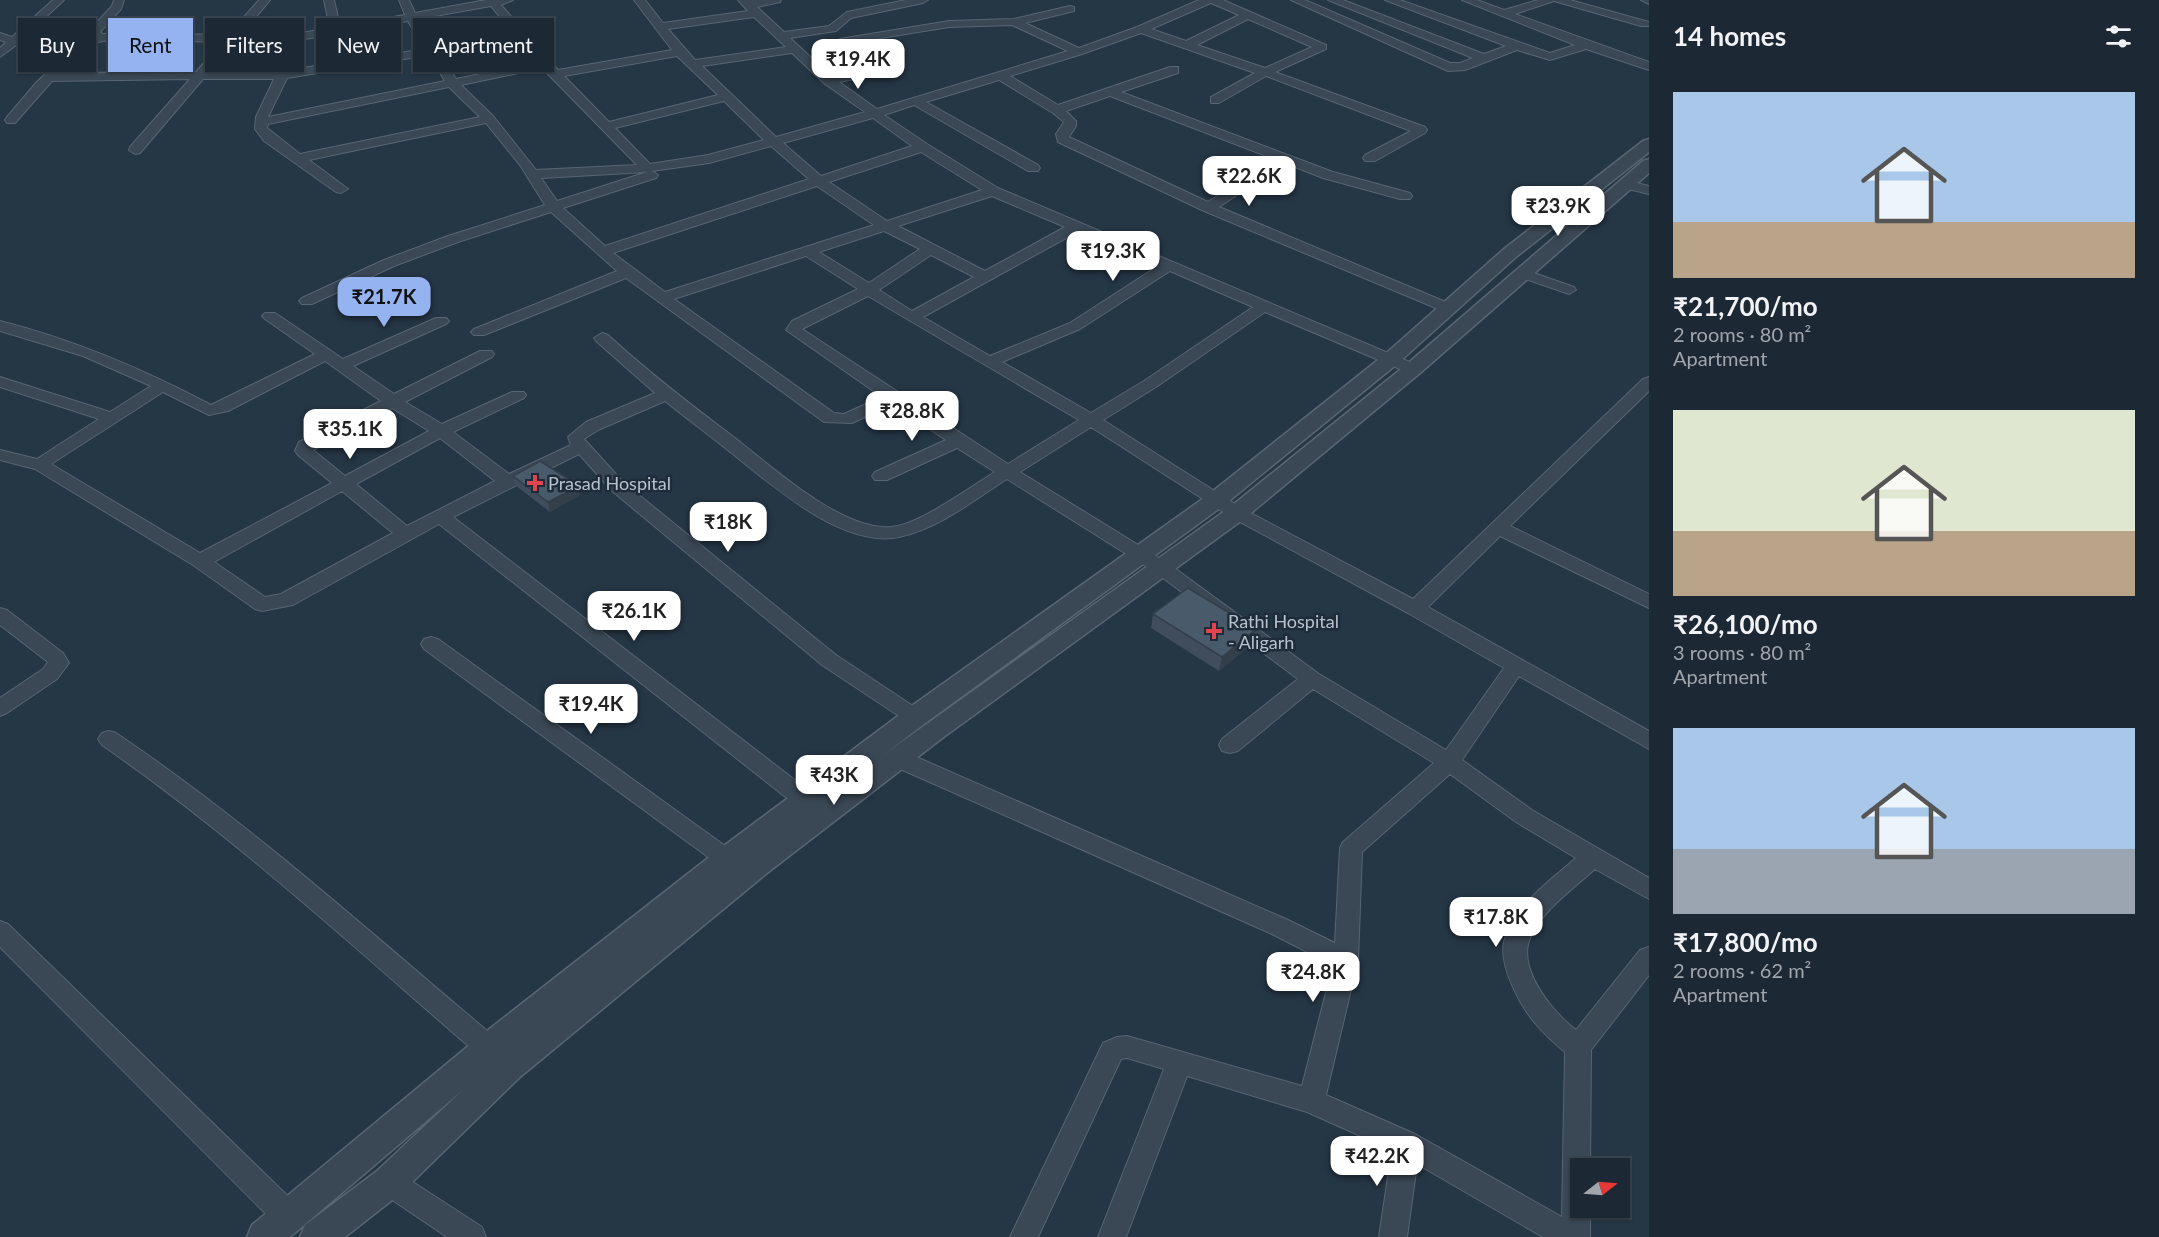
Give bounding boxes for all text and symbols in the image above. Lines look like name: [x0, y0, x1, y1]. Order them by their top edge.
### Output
chip: Buy: [18, 18, 96, 72]
chip: Rent: [108, 18, 193, 72]
chip: Filters: [205, 18, 304, 72]
chip: New: [316, 18, 401, 72]
chip: Apartment: [413, 18, 554, 72]
text: 14 homes: [1673, 20, 1786, 52]
icon: filters: [2102, 20, 2135, 53]
pin: ₹19.4K: [809, 39, 907, 90]
text: ₹19.4K: [826, 46, 890, 70]
icon: home: [1850, 131, 1958, 239]
pin: ₹22.6K: [1200, 156, 1298, 207]
text: ₹22.6K: [1217, 163, 1281, 187]
pin: ₹23.9K: [1509, 186, 1607, 237]
text: ₹23.9K: [1526, 193, 1590, 217]
pin: ₹19.3K: [1064, 231, 1162, 282]
text: ₹19.3K: [1081, 238, 1145, 262]
pin: ₹21.7K: [335, 277, 433, 328]
text: ₹21.7K: [352, 284, 416, 308]
text: ₹21,700/mo: [1673, 290, 1818, 322]
text: 2 rooms · 80 m²: [1673, 322, 1811, 346]
text: Apartment: [1673, 346, 1767, 370]
pin: ₹28.8K: [863, 391, 961, 442]
text: ₹28.8K: [880, 398, 944, 422]
pin: ₹35.1K: [301, 409, 399, 460]
text: ₹35.1K: [318, 416, 382, 440]
icon: home: [1850, 449, 1958, 557]
place label: Prasad Hospital: [548, 472, 671, 494]
marker: Prasad Hospital: [526, 474, 544, 492]
pin: ₹18K: [692, 502, 764, 553]
text: ₹18K: [704, 509, 752, 533]
pin: ₹26.1K: [585, 591, 683, 642]
text: ₹26.1K: [602, 598, 666, 622]
text: ₹26,100/mo: [1673, 608, 1818, 640]
place label: Rathi Hospital - Aligarh: [1228, 610, 1339, 653]
marker: Rathi Hospital - Aligarh: [1205, 622, 1223, 640]
text: 3 rooms · 80 m²: [1673, 640, 1811, 664]
text: Apartment: [1673, 664, 1767, 688]
pin: ₹19.4K: [542, 684, 640, 735]
text: ₹19.4K: [559, 691, 623, 715]
pin: ₹43K: [798, 755, 870, 806]
text: ₹43K: [810, 762, 858, 786]
icon: home: [1850, 767, 1958, 875]
pin: ₹17.8K: [1447, 897, 1545, 948]
text: ₹17.8K: [1464, 904, 1528, 928]
text: ₹17,800/mo: [1673, 926, 1818, 958]
pin: ₹24.8K: [1264, 952, 1362, 1003]
text: 2 rooms · 62 m²: [1673, 958, 1811, 982]
text: ₹24.8K: [1281, 959, 1345, 983]
text: Apartment: [1673, 982, 1767, 1006]
pin: ₹42.2K: [1328, 1136, 1426, 1187]
text: ₹42.2K: [1345, 1143, 1409, 1167]
north arrow: [1570, 1158, 1630, 1218]
map controls: [1570, 1158, 1630, 1218]

